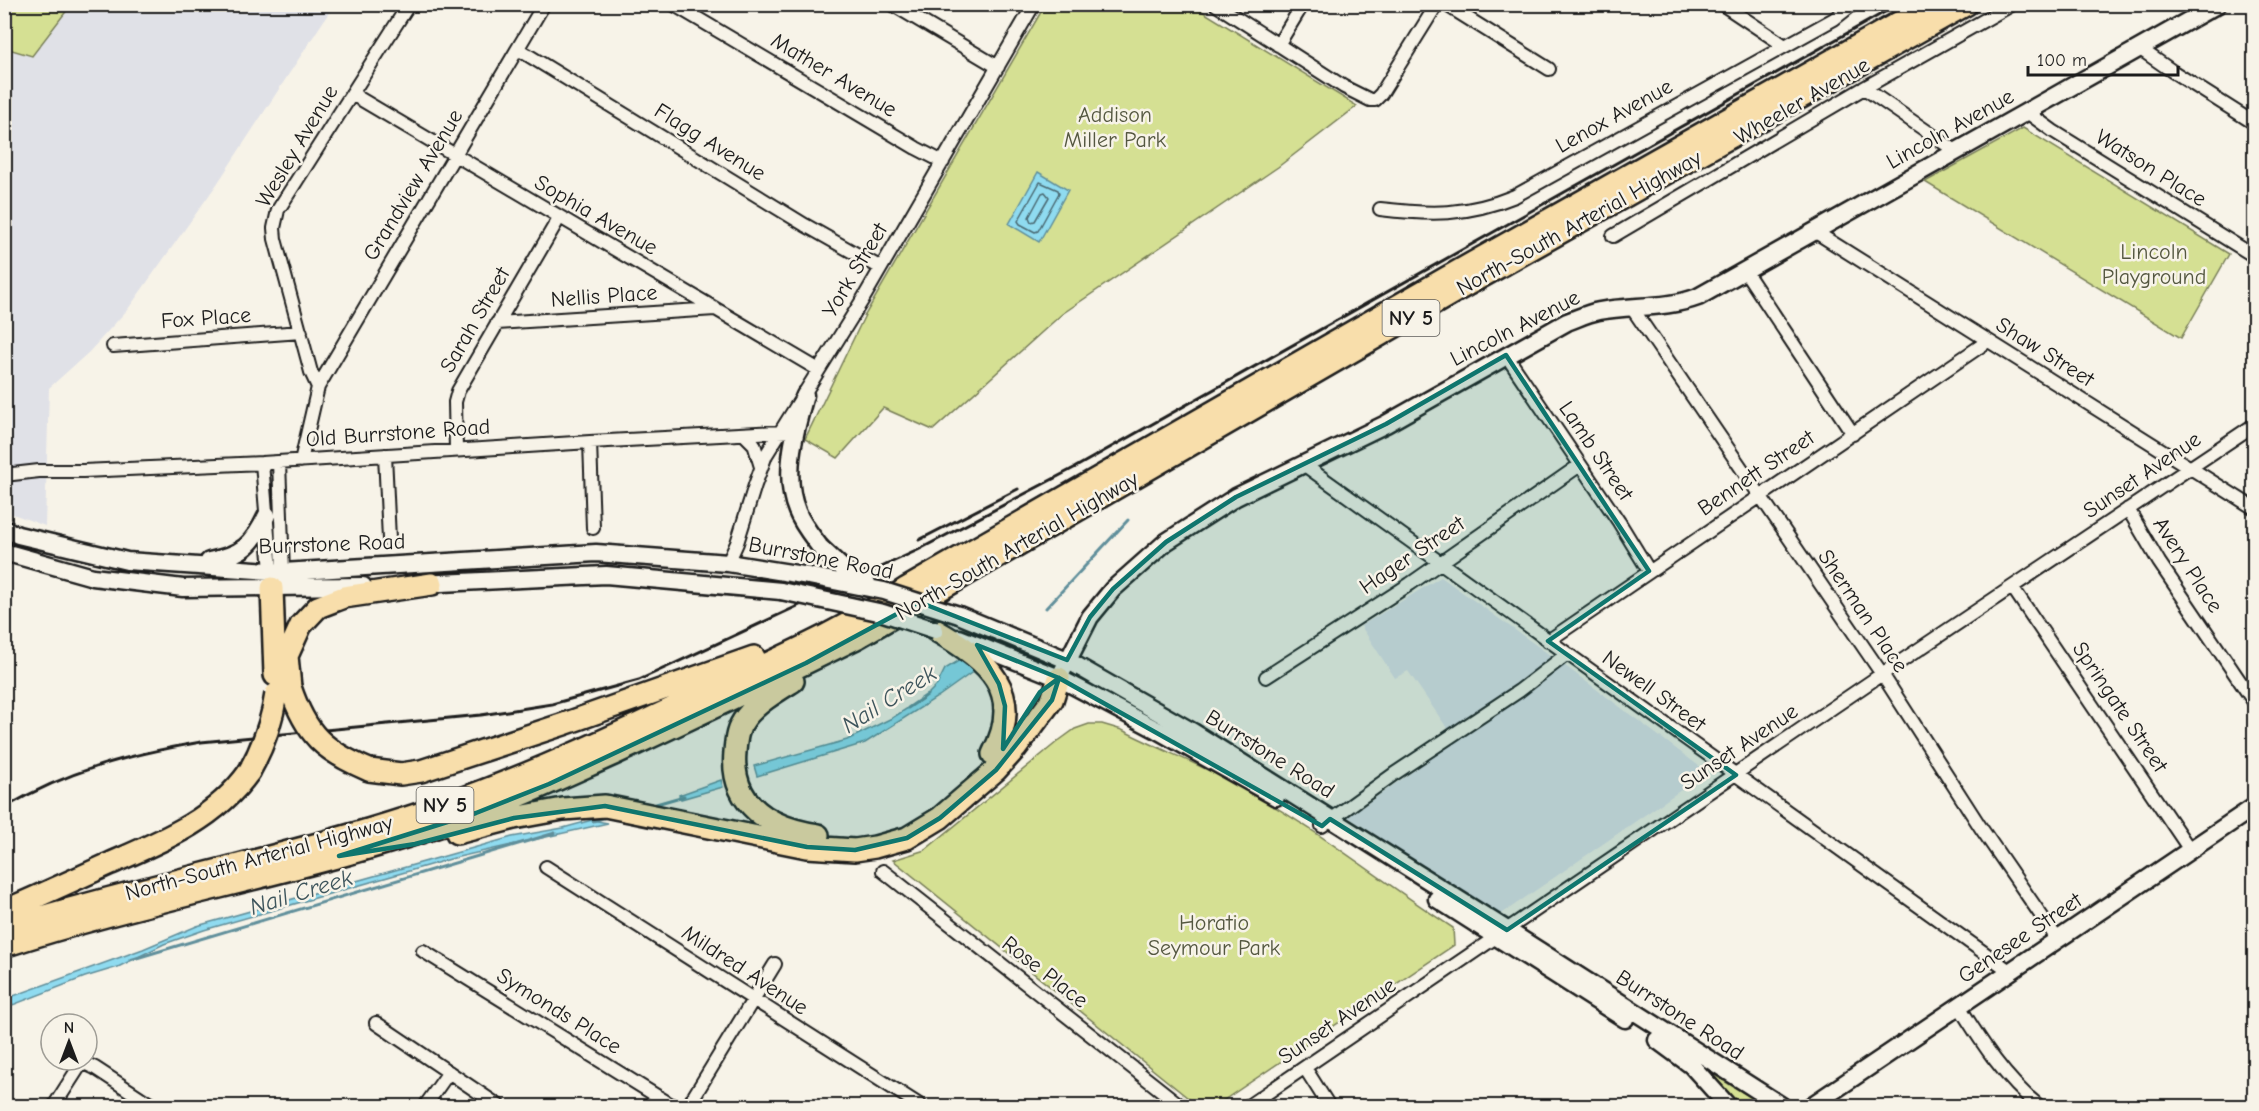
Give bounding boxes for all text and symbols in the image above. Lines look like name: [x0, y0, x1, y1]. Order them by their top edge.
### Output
street label: Mather Avenue: [766, 27, 902, 123]
scale bar: [2028, 39, 2178, 77]
text: 100 m: [2037, 50, 2087, 71]
street label: Wheeler Avenue: [1730, 52, 1874, 150]
street label: Lenox Avenue: [1551, 73, 1677, 159]
street label: Wesley Avenue: [250, 80, 344, 212]
street label: Lincoln Avenue: [1882, 83, 2018, 175]
street label: Flagg Avenue: [649, 97, 771, 187]
park label: Addison Miller Park: [1064, 102, 1166, 153]
street label: Grandview Avenue: [358, 105, 468, 265]
street label: Watson Place: [2091, 124, 2211, 212]
street label: North-South Arterial Highway: [1452, 145, 1706, 301]
street label: Sophia Avenue: [530, 169, 662, 261]
street label: York Street: [817, 218, 894, 322]
park label: Lincoln Playground: [2102, 239, 2206, 290]
street label: Sarah Street: [434, 262, 516, 377]
street label: Nellis Place: [550, 279, 658, 313]
street label: Lincoln Avenue: [1446, 284, 1584, 372]
road number: NY 5: [1382, 300, 1440, 336]
street label: Fox Place: [160, 302, 252, 334]
street label: Shaw Street: [1991, 312, 2100, 393]
street label: Lamb Street: [1553, 396, 1639, 506]
street label: Old Burrstone Road: [305, 414, 491, 452]
street label: Bennett Street: [1693, 424, 1820, 522]
street label: Sunset Avenue: [2078, 426, 2206, 524]
street label: North-South Arterial Highway: [891, 466, 1143, 626]
street label: Hager Street: [1355, 510, 1470, 600]
street label: Avery Place: [2148, 512, 2228, 618]
street label: Burrstone Road: [258, 528, 406, 560]
street label: Burrstone Road: [746, 531, 896, 585]
street label: Sherman Place: [1812, 545, 1914, 677]
street label: Springate Street: [2067, 637, 2174, 778]
street label: Newell Street: [1597, 645, 1711, 738]
water label: Nail Creek: [837, 659, 942, 739]
street label: Sunset Avenue: [1675, 698, 1803, 796]
street label: Burrstone Road: [1201, 704, 1339, 804]
road number: NY 5: [416, 787, 474, 823]
street label: North-South Arterial Highway: [122, 810, 396, 906]
water label: Nail Creek: [246, 863, 356, 921]
street label: Genesee Street: [1953, 887, 2087, 989]
park label: Horatio Seymour Park: [1148, 910, 1280, 961]
street label: Mildred Avenue: [677, 920, 813, 1020]
street label: Rose Place: [997, 930, 1093, 1014]
street label: Symonds Place: [492, 962, 626, 1060]
street label: Burrstone Road: [1611, 964, 1749, 1066]
street label: Sunset Avenue: [1273, 972, 1401, 1070]
north arrow: [39, 1012, 99, 1072]
text: N: [64, 1019, 74, 1037]

